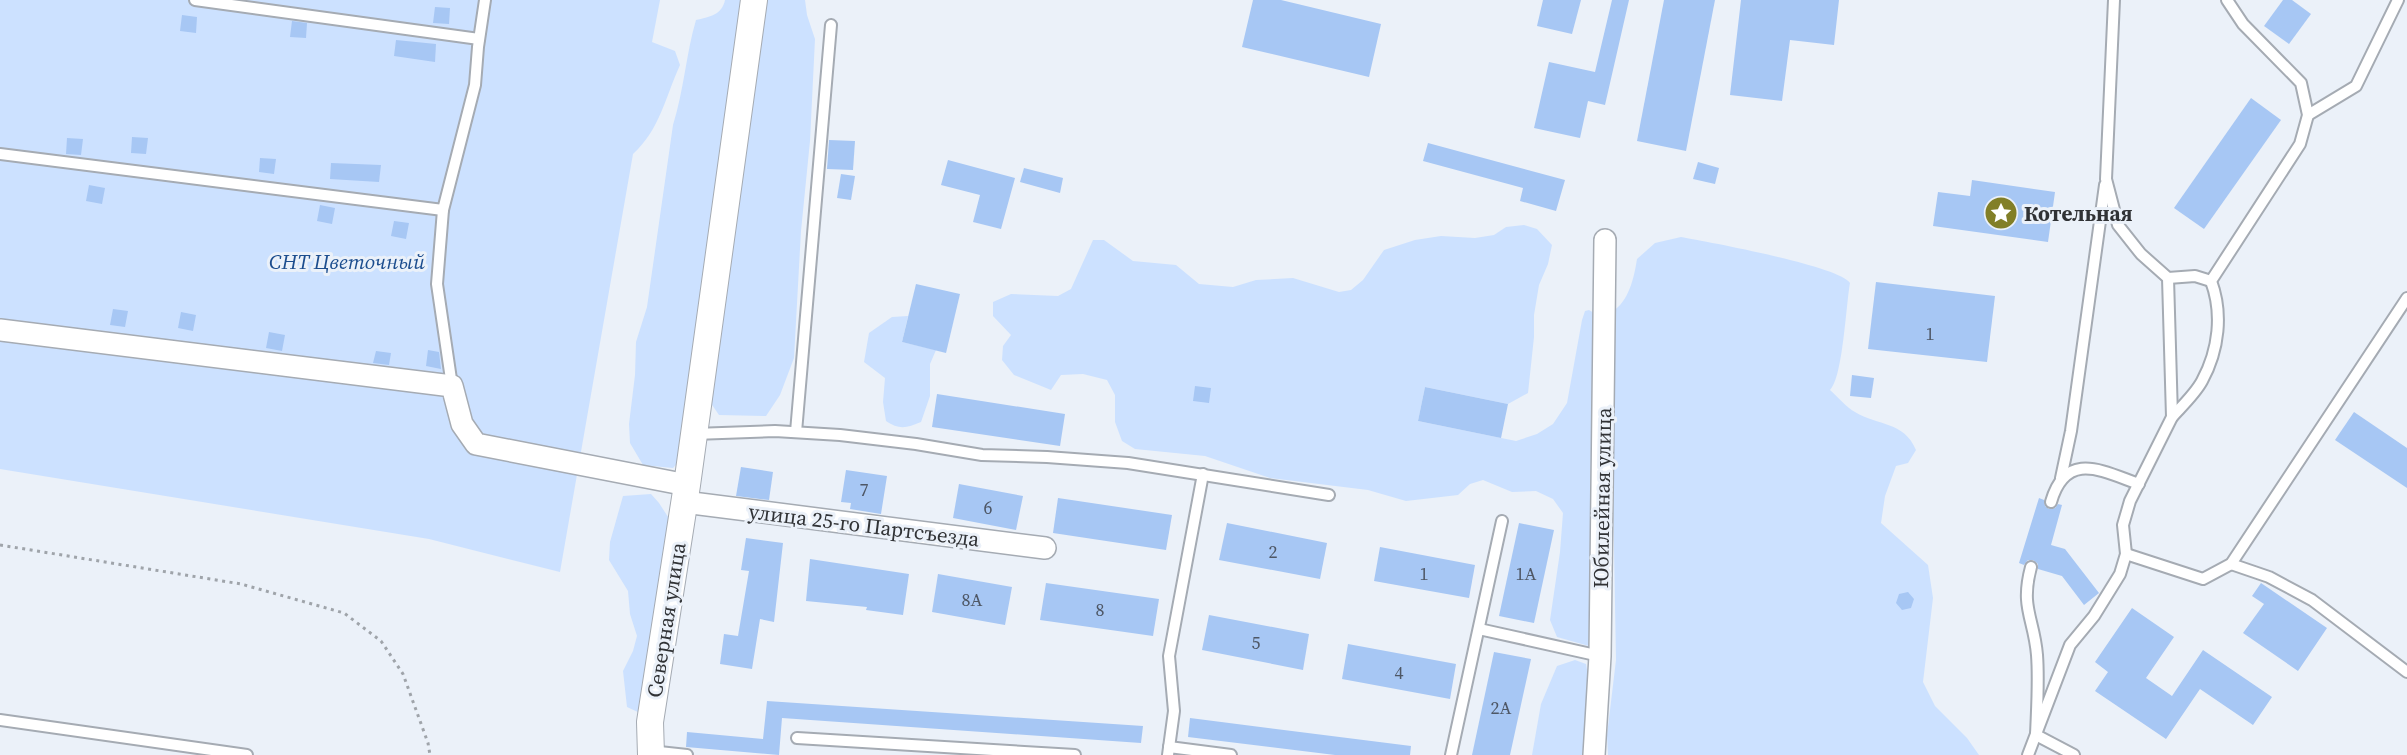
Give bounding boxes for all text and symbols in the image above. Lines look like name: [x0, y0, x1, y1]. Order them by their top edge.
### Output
place icon: Котельная: [1983, 195, 2019, 231]
place label: Котельная: [2024, 199, 2133, 228]
park label: СНТ Цветочный: [269, 247, 425, 276]
house number: 1: [1926, 321, 1935, 346]
street label: Юбилейная улица: [1586, 407, 1618, 589]
house number: 7: [860, 477, 869, 502]
house number: 6: [984, 495, 993, 520]
street label: улица 25-го Партсъезда: [747, 496, 981, 554]
house number: 2: [1269, 539, 1278, 564]
street label: Северная улица: [639, 540, 693, 700]
house number: 1: [1420, 561, 1429, 586]
house number: 1А: [1516, 561, 1537, 586]
house number: 8А: [962, 587, 983, 612]
house number: 8: [1096, 597, 1105, 622]
house number: 5: [1252, 630, 1261, 655]
house number: 4: [1395, 660, 1404, 685]
house number: 2А: [1491, 695, 1512, 720]

